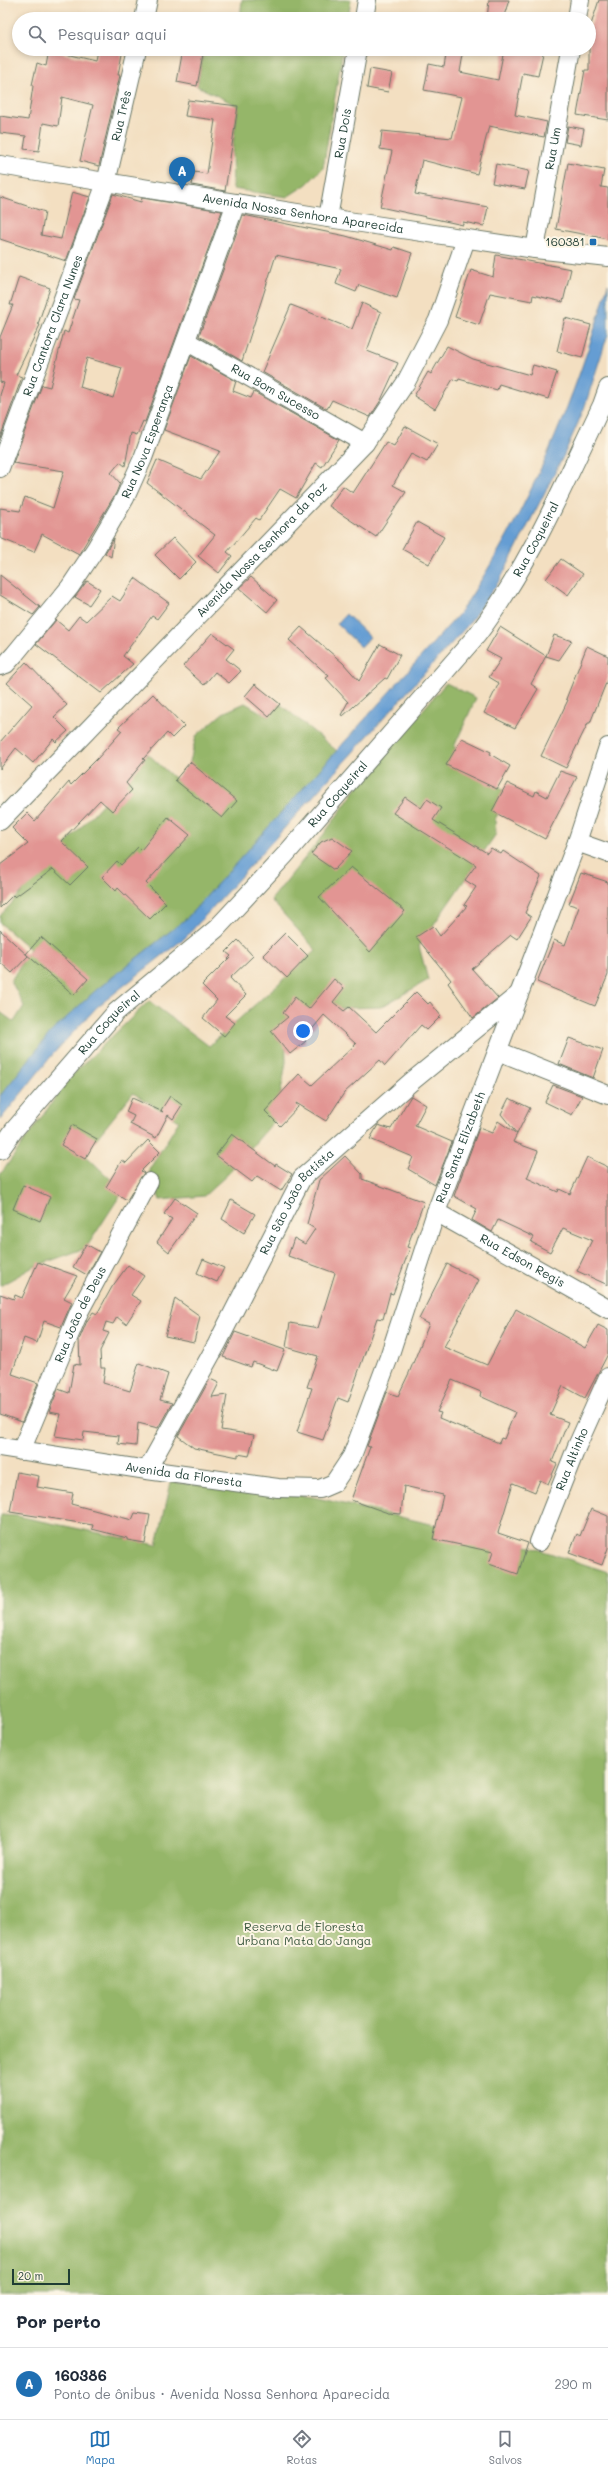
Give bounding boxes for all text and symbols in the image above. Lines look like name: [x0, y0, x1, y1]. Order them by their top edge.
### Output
search box: [12, 12, 596, 56]
icon: search: [26, 23, 48, 45]
text: Pesquisar aqui: [58, 24, 167, 44]
street label: Rua Três: [107, 88, 134, 143]
street label: Rua Dois: [330, 107, 354, 159]
street label: Rua Um: [540, 126, 564, 171]
pin: A: [169, 157, 195, 190]
street label: Avenida Nossa Senhora Aparecida: [201, 189, 405, 236]
place label: 160381: [545, 233, 585, 249]
marker: 160381: [588, 237, 598, 247]
street label: Rua Cantora Clara Nunes: [18, 252, 86, 398]
street label: Rua Bom Sucesso: [228, 359, 324, 423]
street label: Rua Nova Esperança: [117, 382, 176, 501]
street label: Avenida Nossa Senhora da Paz: [192, 478, 330, 620]
street label: Rua Coqueiral: [509, 499, 562, 580]
street label: Rua Coqueiral: [304, 757, 371, 830]
street label: Rua Coqueiral: [74, 986, 143, 1057]
your location: [293, 1021, 313, 1041]
street label: Rua Santa Elizabeth: [431, 1089, 488, 1205]
street label: Rua São João Batista: [255, 1145, 337, 1257]
street label: Rua Edson Regis: [477, 1229, 568, 1290]
street label: Rua João de Deus: [50, 1263, 109, 1365]
street label: Rua Altinho: [551, 1425, 591, 1493]
street label: Avenida da Floresta: [124, 1458, 244, 1490]
park label: Reserva de Floresta Urbana Mata do Janga: [237, 1918, 371, 1948]
scale bar: [12, 2267, 70, 2286]
text: 20 m: [18, 2268, 43, 2283]
text: Por perto: [16, 2310, 100, 2332]
text: 160386: [54, 2365, 107, 2385]
text: A: [24, 2375, 34, 2392]
text: 290 m: [555, 2375, 592, 2392]
text: Ponto de ônibus · Avenida Nossa Senhora Aparecida: [54, 2385, 390, 2402]
tab: Mapa: [86, 2428, 115, 2467]
tab: Rotas: [287, 2428, 317, 2467]
tab: Salvos: [489, 2428, 522, 2467]

